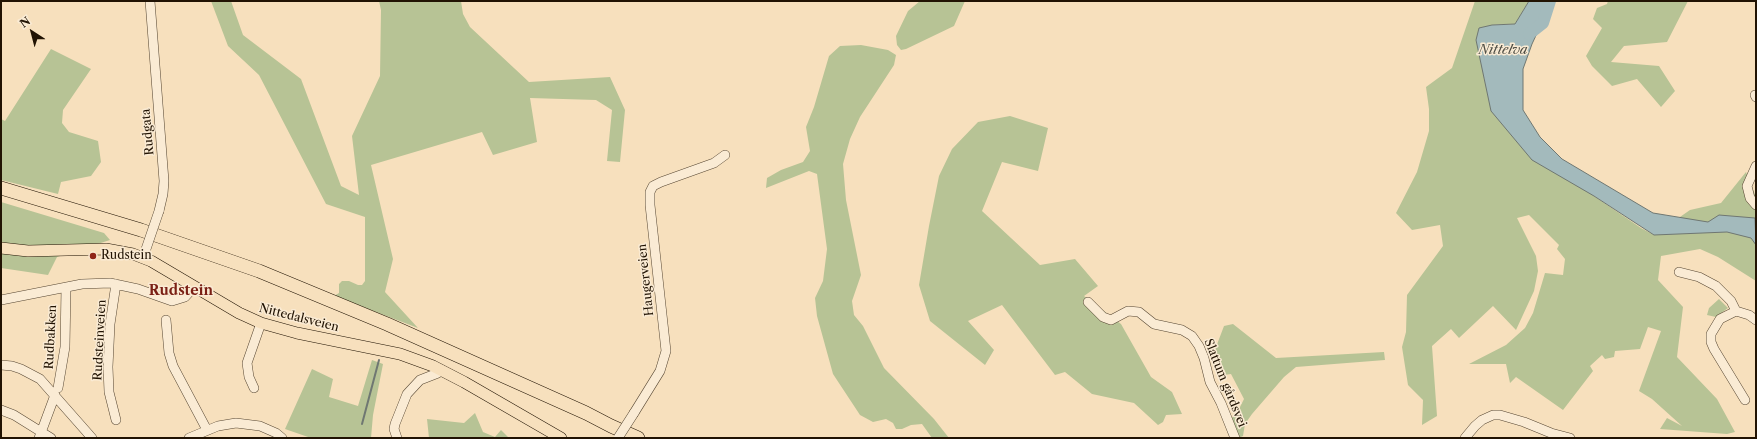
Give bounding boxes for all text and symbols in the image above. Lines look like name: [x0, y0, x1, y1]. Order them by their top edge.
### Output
north arrow: [12, 12, 52, 52]
text: N: [17, 14, 33, 31]
water label: Nittelva: [1479, 42, 1527, 58]
street label: Rudgata: [139, 108, 157, 156]
street label: Haugerveien: [635, 243, 657, 317]
place label: Rudstein: [101, 249, 152, 263]
marker: Rudstein: [88, 251, 98, 261]
district label: Rudstein: [149, 283, 213, 299]
street label: Rudsteinveien: [91, 299, 109, 381]
street label: Nittedalsveien: [258, 301, 340, 335]
street label: Rudbakken: [42, 304, 60, 370]
street label: Slattum gårdsvei: [1201, 337, 1249, 429]

